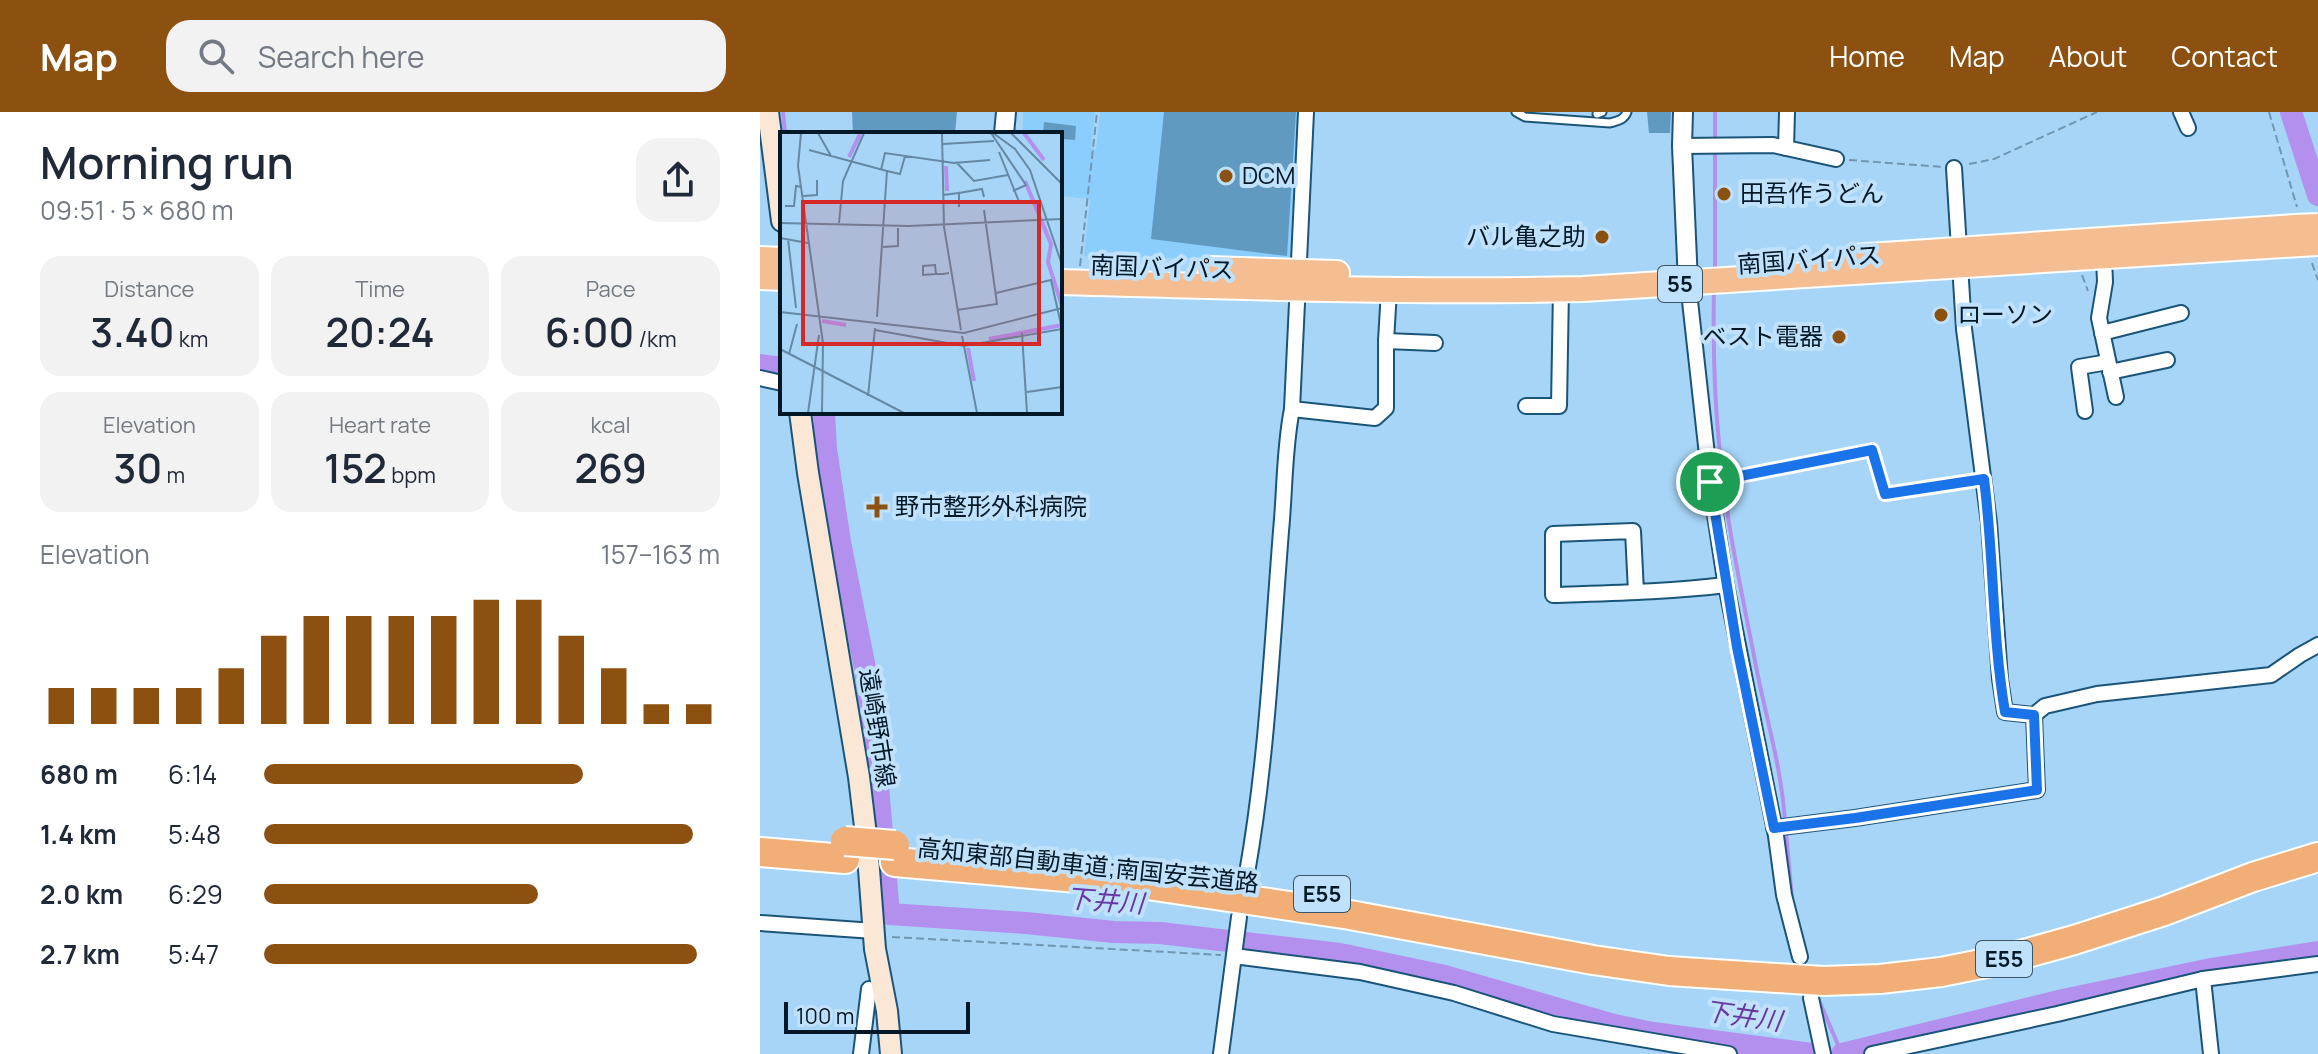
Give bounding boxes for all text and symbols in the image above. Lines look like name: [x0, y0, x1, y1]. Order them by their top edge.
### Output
search box: [166, 20, 726, 92]
text: Map: [40, 30, 118, 82]
icon: search: [194, 34, 238, 78]
text: Search here: [258, 36, 425, 77]
text: Home: [1829, 37, 1905, 75]
text: Map: [1949, 37, 2005, 75]
text: About: [2049, 37, 2127, 75]
text: Contact: [2171, 37, 2278, 75]
text: Morning run: [40, 132, 294, 192]
inset map: [780, 132, 1062, 414]
button: share: [636, 138, 720, 222]
place label: DCM: [1242, 158, 1295, 191]
marker: DCM: [1217, 167, 1235, 185]
place label: 田吾作うどん: [1740, 176, 1884, 209]
marker: 田吾作うどん: [1715, 185, 1733, 203]
text: 09:51 · 5 × 680 m: [40, 192, 234, 228]
place label: バル亀之助: [1466, 219, 1586, 252]
marker: バル亀之助: [1593, 228, 1611, 246]
street label: 南国バイパス: [1736, 237, 1882, 280]
street label: 南国バイパス: [1090, 248, 1234, 285]
road number: 55: [1658, 266, 1702, 302]
text: Distance: [104, 274, 194, 304]
text: Time: [355, 274, 405, 304]
text: Pace: [586, 274, 636, 304]
place label: ローソン: [1957, 297, 2053, 330]
text: 3.40: [90, 304, 174, 359]
text: 20:24: [325, 304, 435, 359]
text: 6:00: [545, 304, 634, 359]
marker: ローソン: [1932, 306, 1950, 324]
place label: ベスト電器: [1703, 319, 1823, 352]
text: km: [174, 324, 208, 354]
text: /km: [634, 324, 677, 354]
marker: ベスト電器: [1830, 328, 1848, 346]
text: Elevation: [103, 410, 196, 440]
text: Heart rate: [329, 410, 431, 440]
text: kcal: [591, 410, 631, 440]
text: 30: [114, 440, 162, 495]
text: 152: [324, 440, 387, 495]
text: 269: [574, 440, 647, 495]
pin: [1676, 448, 1744, 516]
text: m: [162, 460, 185, 490]
text: bpm: [387, 460, 436, 490]
icon: arrive: [1688, 460, 1732, 504]
place label: 野市整形外科病院: [895, 489, 1087, 522]
marker: 野市整形外科病院: [866, 496, 888, 518]
text: Elevation: [40, 536, 150, 572]
text: 157–163 m: [601, 536, 720, 572]
street label: 遠崎野市線: [853, 666, 904, 790]
text: 680 m: [40, 756, 118, 792]
text: 6:14: [168, 756, 217, 792]
text: 1.4 km: [40, 816, 117, 852]
text: 5:48: [168, 816, 221, 852]
street label: 高知東部自動車道;南国安芸道路: [916, 830, 1261, 899]
text: 2.0 km: [40, 876, 123, 912]
text: 6:29: [168, 876, 223, 912]
road number: E55: [1294, 876, 1350, 912]
water label: 下井川: [1065, 879, 1148, 921]
text: 2.7 km: [40, 936, 120, 972]
text: 5:47: [168, 936, 219, 972]
road number: E55: [1976, 941, 2032, 977]
water label: 下井川: [1702, 992, 1787, 1039]
scale bar: [784, 998, 970, 1034]
text: 100 m: [796, 1001, 854, 1031]

